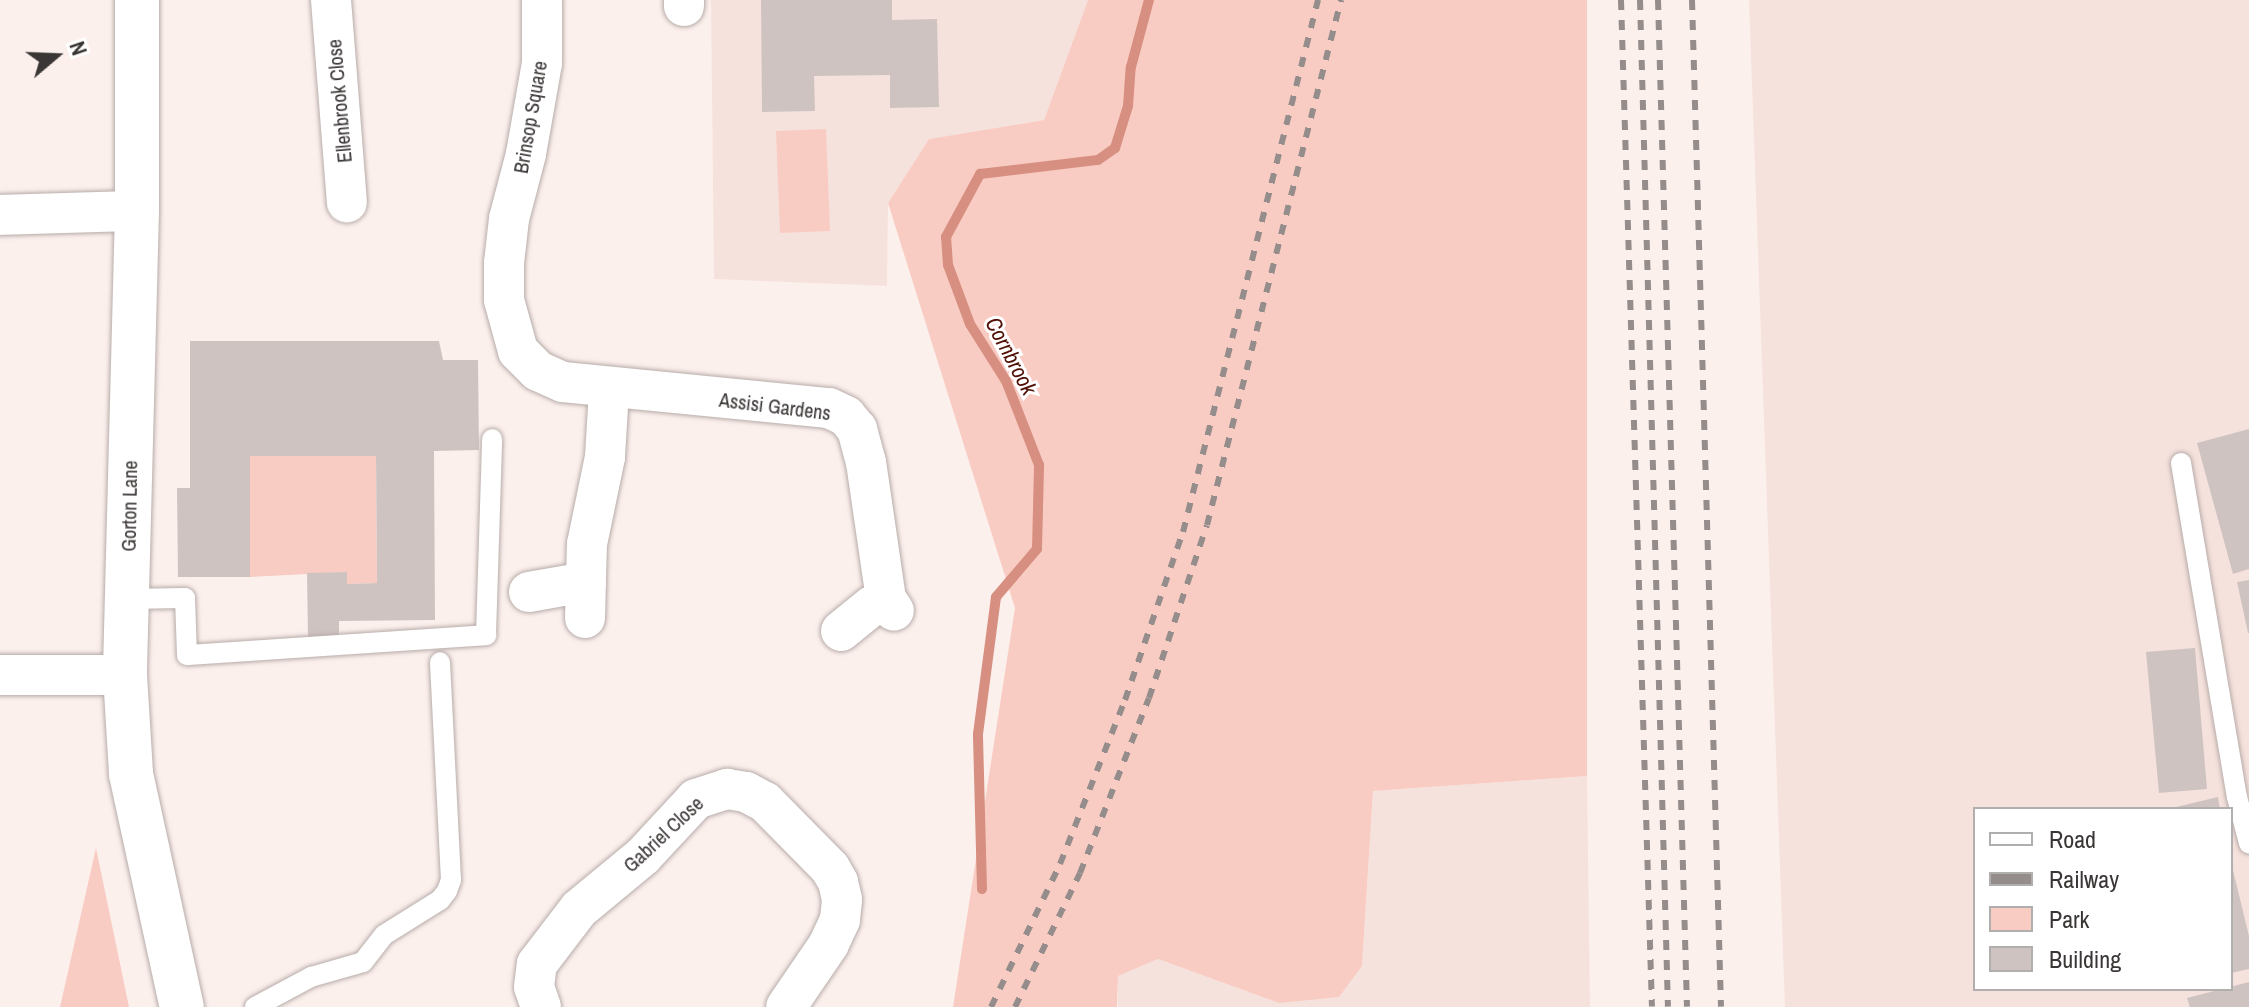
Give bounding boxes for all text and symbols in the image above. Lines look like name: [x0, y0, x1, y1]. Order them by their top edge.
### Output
north arrow: [16, 16, 96, 96]
text: N: [62, 37, 95, 59]
street label: Ellenbrook Close: [322, 38, 356, 164]
street label: Brinsop Square: [508, 59, 552, 175]
water label: Cornbrook: [980, 313, 1042, 399]
street label: Assisi Gardens: [718, 387, 832, 425]
street label: Gorton Lane: [116, 460, 142, 552]
street label: Gabriel Close: [618, 791, 708, 877]
legend: [1973, 807, 2233, 991]
text: Road: [2049, 823, 2096, 855]
text: Railway: [2049, 863, 2119, 895]
text: Park: [2049, 903, 2089, 935]
text: Building: [2049, 943, 2121, 975]

